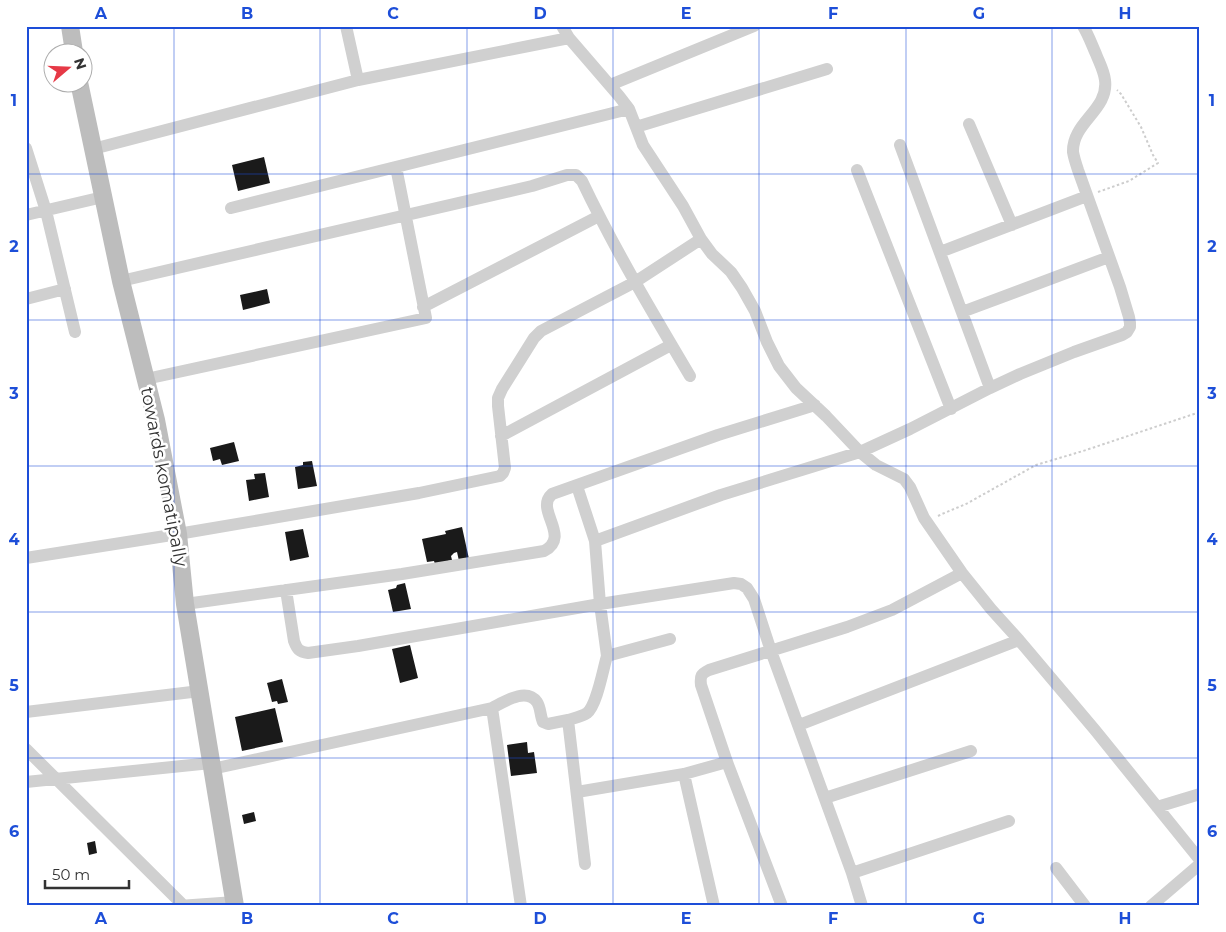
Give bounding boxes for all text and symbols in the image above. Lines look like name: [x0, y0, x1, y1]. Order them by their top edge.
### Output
text: A: [94, 4, 108, 23]
text: B: [241, 4, 253, 23]
text: C: [387, 4, 399, 23]
text: D: [533, 4, 547, 23]
text: E: [681, 4, 691, 23]
text: F: [828, 4, 838, 23]
text: G: [973, 4, 985, 23]
text: H: [1119, 4, 1131, 23]
north arrow: [42, 42, 92, 92]
text: N: [70, 55, 91, 72]
text: 1: [11, 91, 17, 110]
text: 1: [1209, 91, 1215, 110]
text: 2: [9, 237, 19, 256]
text: 2: [1207, 237, 1217, 256]
text: 3: [8, 384, 19, 403]
text: 3: [1206, 384, 1217, 403]
street label: towards komatipally: [136, 385, 192, 569]
text: 4: [8, 530, 20, 549]
text: 4: [1206, 530, 1218, 549]
text: 5: [9, 676, 19, 695]
text: 5: [1207, 676, 1217, 695]
text: 6: [9, 822, 19, 841]
text: 6: [1207, 822, 1217, 841]
scale bar: [45, 857, 129, 889]
text: 50 m: [52, 865, 90, 884]
text: A: [94, 909, 108, 928]
text: B: [241, 909, 253, 928]
text: C: [387, 909, 399, 928]
text: D: [533, 909, 547, 928]
text: E: [681, 909, 691, 928]
text: F: [828, 909, 838, 928]
text: G: [973, 909, 985, 928]
text: H: [1119, 909, 1131, 928]

